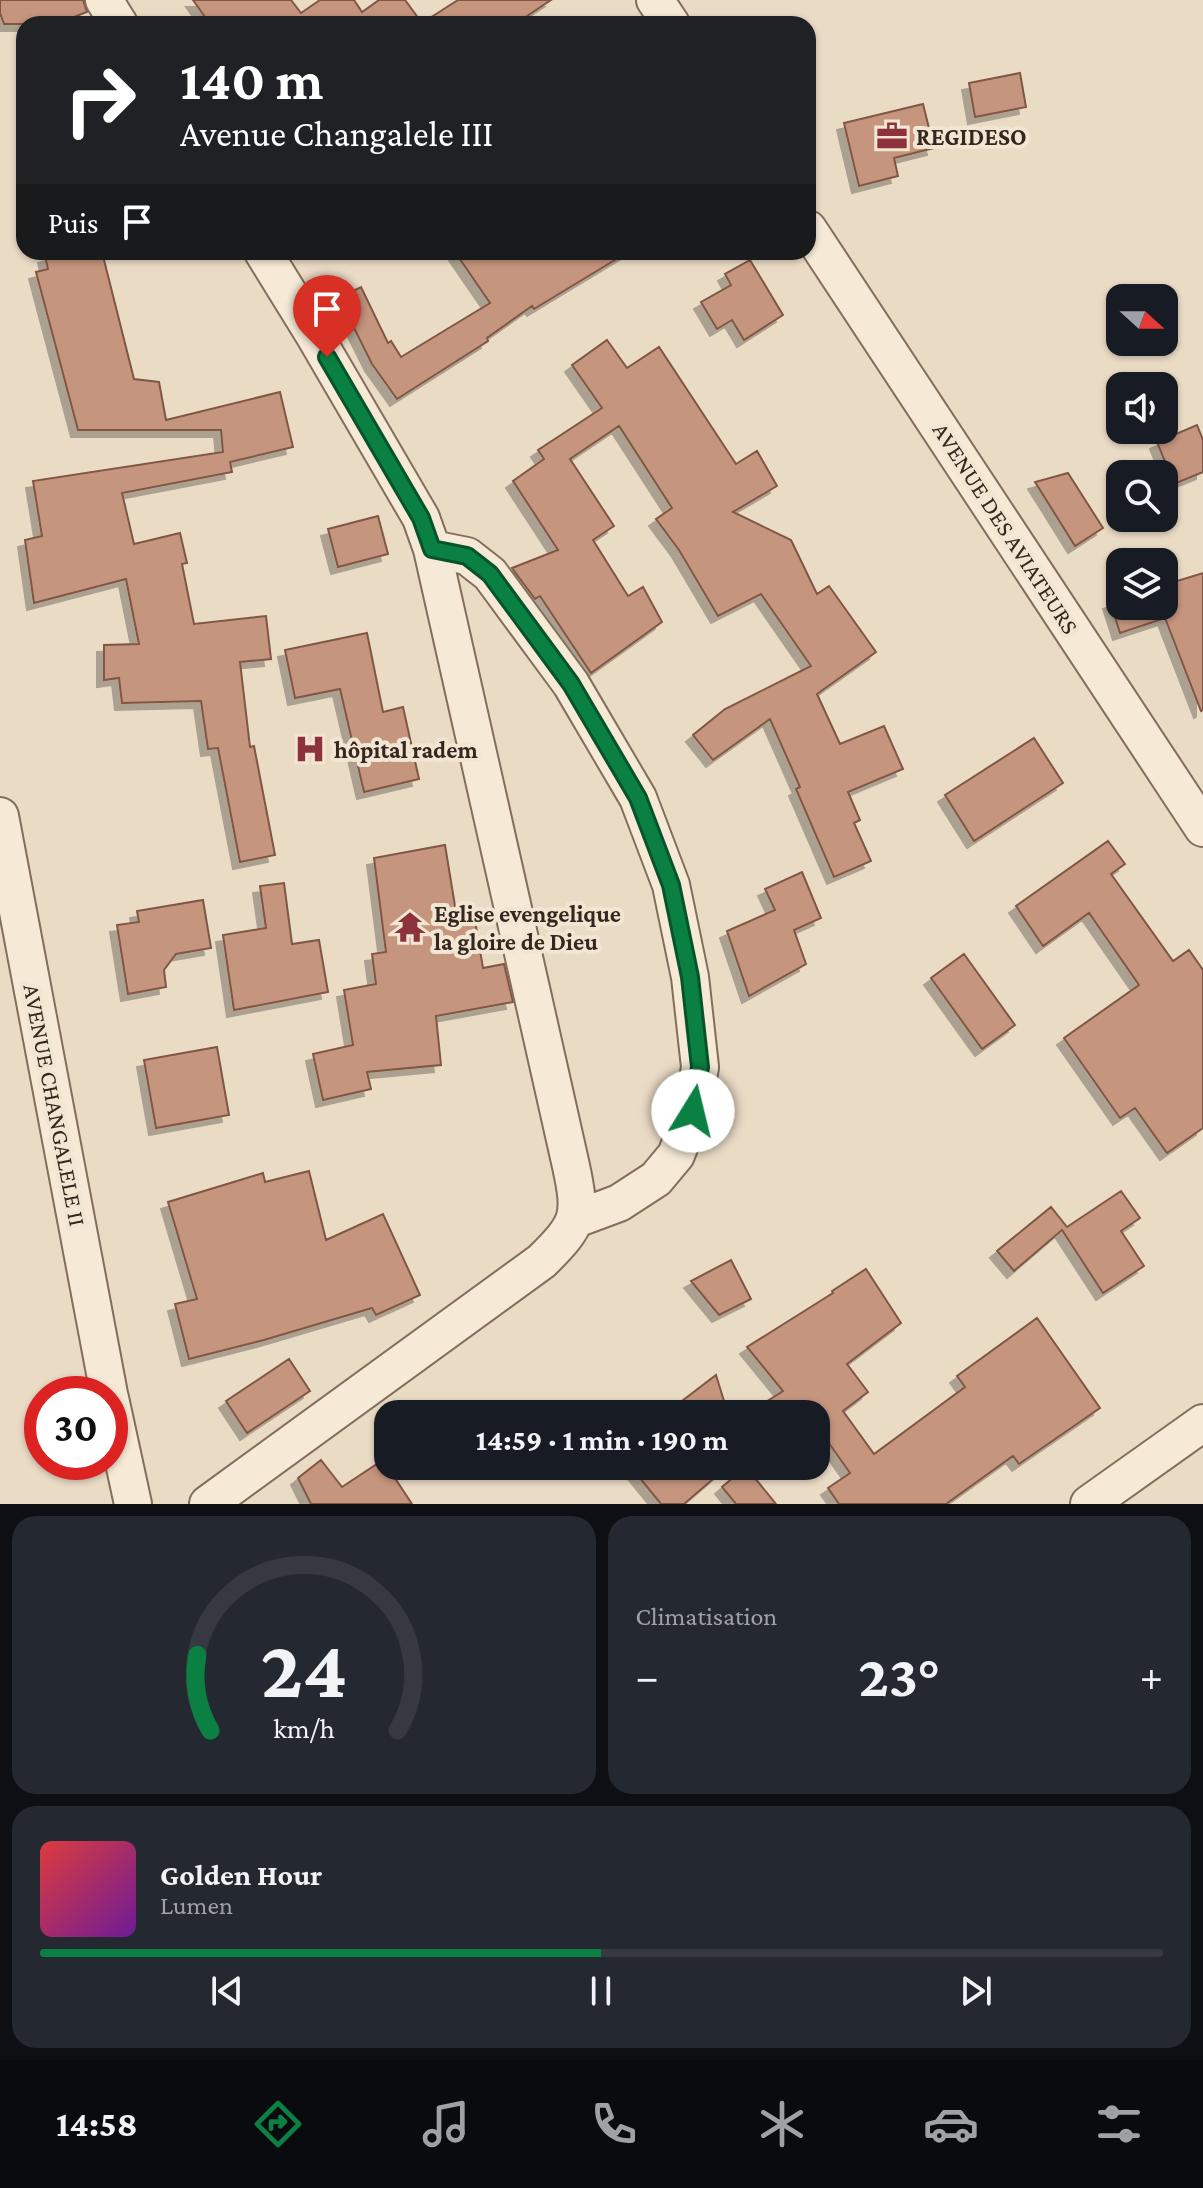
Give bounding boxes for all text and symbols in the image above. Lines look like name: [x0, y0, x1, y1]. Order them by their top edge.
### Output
icon: right: [48, 48, 152, 152]
text: 140 m: [180, 49, 323, 111]
text: Avenue Changalele III: [180, 114, 493, 154]
office icon: REGIDESO: [875, 119, 909, 153]
place label: REGIDESO: [916, 123, 1026, 150]
icon: arrive: [115, 200, 159, 244]
text: Puis: [48, 206, 99, 239]
pin: [293, 275, 361, 357]
north arrow: [1106, 284, 1178, 356]
map controls: [1106, 284, 1178, 620]
icon: arrive: [305, 287, 349, 331]
button: sound: [1106, 372, 1178, 444]
street label: AVENUE DES AVIATEURS: [928, 417, 1084, 639]
button: search: [1106, 460, 1178, 532]
button: layers: [1106, 548, 1178, 620]
hospital icon: hôpital radem: [293, 732, 327, 766]
place label: hôpital radem: [334, 736, 478, 763]
place label: Eglise evengelique la gloire de Dieu: [434, 900, 621, 955]
temple icon: Eglise evengelique la gloire de Dieu: [393, 910, 427, 944]
street label: AVENUE CHANGALELE II: [18, 982, 92, 1228]
position arrow: [651, 1069, 735, 1153]
speed limit sign: 30: [24, 1376, 128, 1480]
text: 14:59 · 1 min · 190 m: [476, 1423, 728, 1456]
text: Climatisation: [636, 1602, 777, 1631]
text: 24: [260, 1622, 347, 1715]
text: 23°: [858, 1642, 940, 1709]
text: −: [636, 1652, 659, 1700]
text: +: [1140, 1652, 1163, 1700]
text: km/h: [273, 1712, 335, 1744]
text: Golden Hour: [160, 1858, 322, 1891]
text: Lumen: [160, 1891, 233, 1920]
icon: previous: [205, 1969, 249, 2013]
icon: pause: [579, 1969, 623, 2013]
icon: next: [954, 1969, 998, 2013]
icon: directions: [250, 2096, 306, 2152]
icon: music: [418, 2096, 474, 2152]
icon: phone: [586, 2096, 642, 2152]
icon: climate: [754, 2096, 810, 2152]
icon: car: [923, 2096, 979, 2152]
icon: filters: [1091, 2096, 1147, 2152]
text: 14:58: [56, 2104, 138, 2144]

